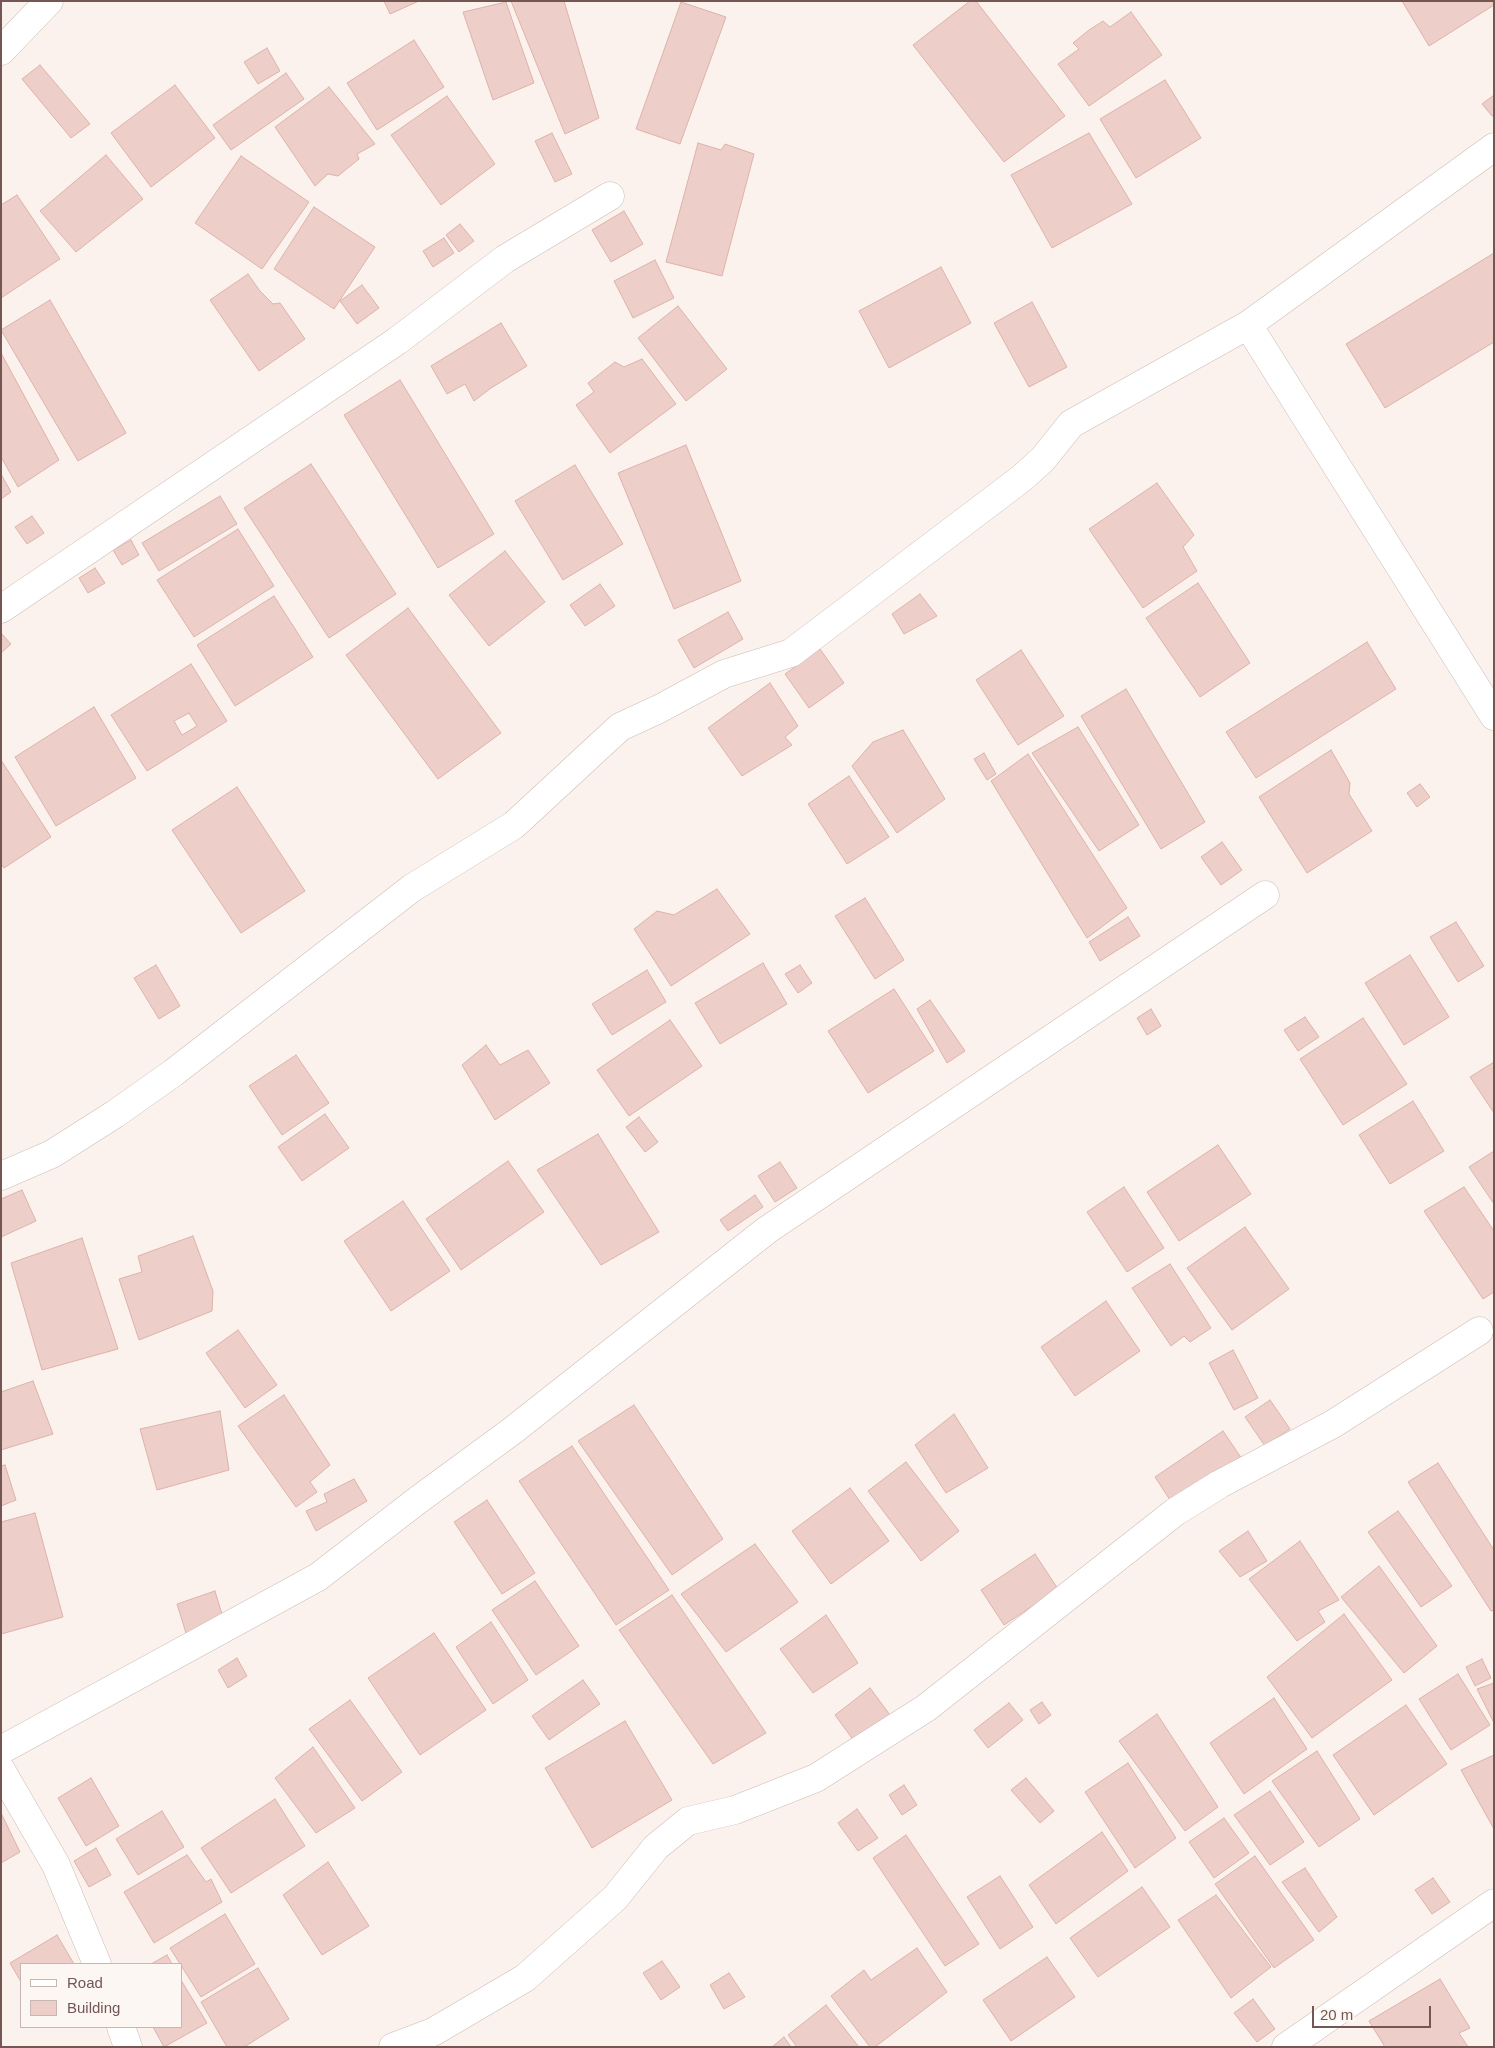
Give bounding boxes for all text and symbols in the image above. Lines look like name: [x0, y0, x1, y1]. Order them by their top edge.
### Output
legend: [20, 1963, 182, 2028]
text: Road: [67, 1974, 103, 1991]
scale bar: [1315, 1996, 1434, 2028]
text: Building: [67, 1999, 120, 2016]
text: 20 m: [1320, 2006, 1353, 2023]

